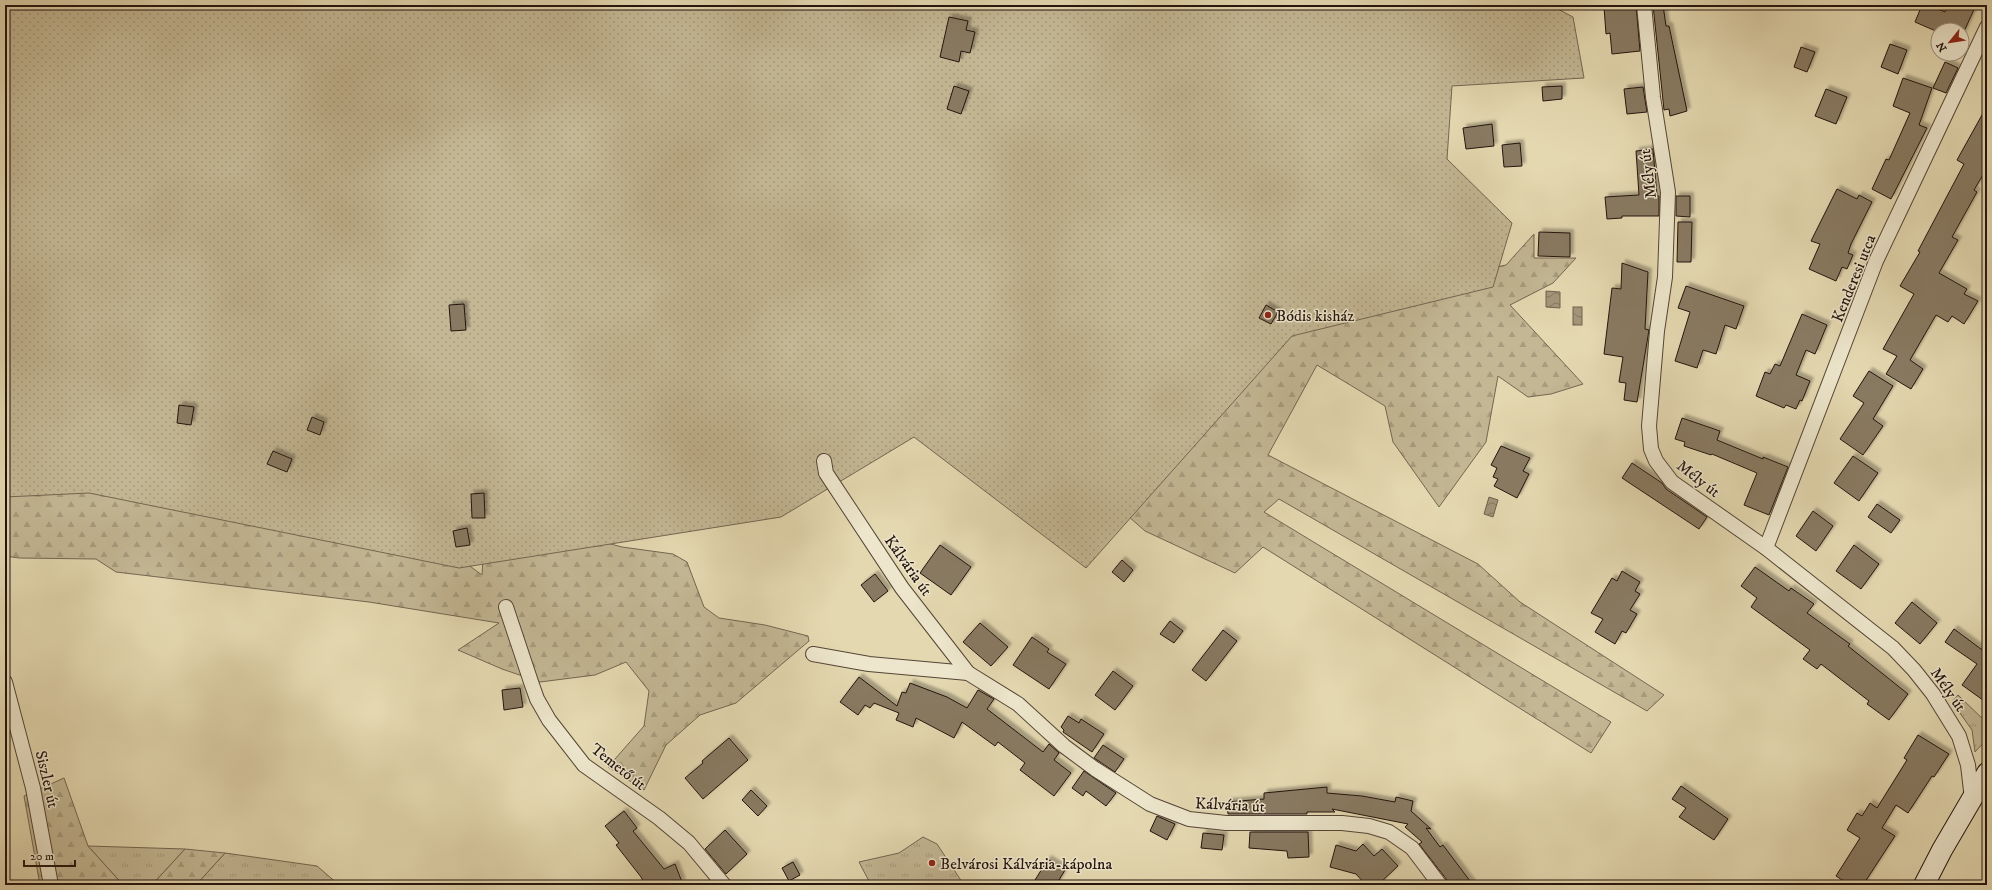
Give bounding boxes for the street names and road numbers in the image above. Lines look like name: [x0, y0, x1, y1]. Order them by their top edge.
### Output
street label: Mély út: [1635, 148, 1661, 200]
street label: Kenderesi utca: [1827, 232, 1881, 325]
street label: Mély út: [1673, 456, 1724, 502]
street label: Kálvária út: [880, 531, 936, 600]
street label: Mély út: [1926, 664, 1971, 716]
street label: Temető út: [587, 739, 650, 795]
street label: Siszler út: [31, 749, 63, 810]
street label: Kálvária út: [1195, 793, 1265, 817]

